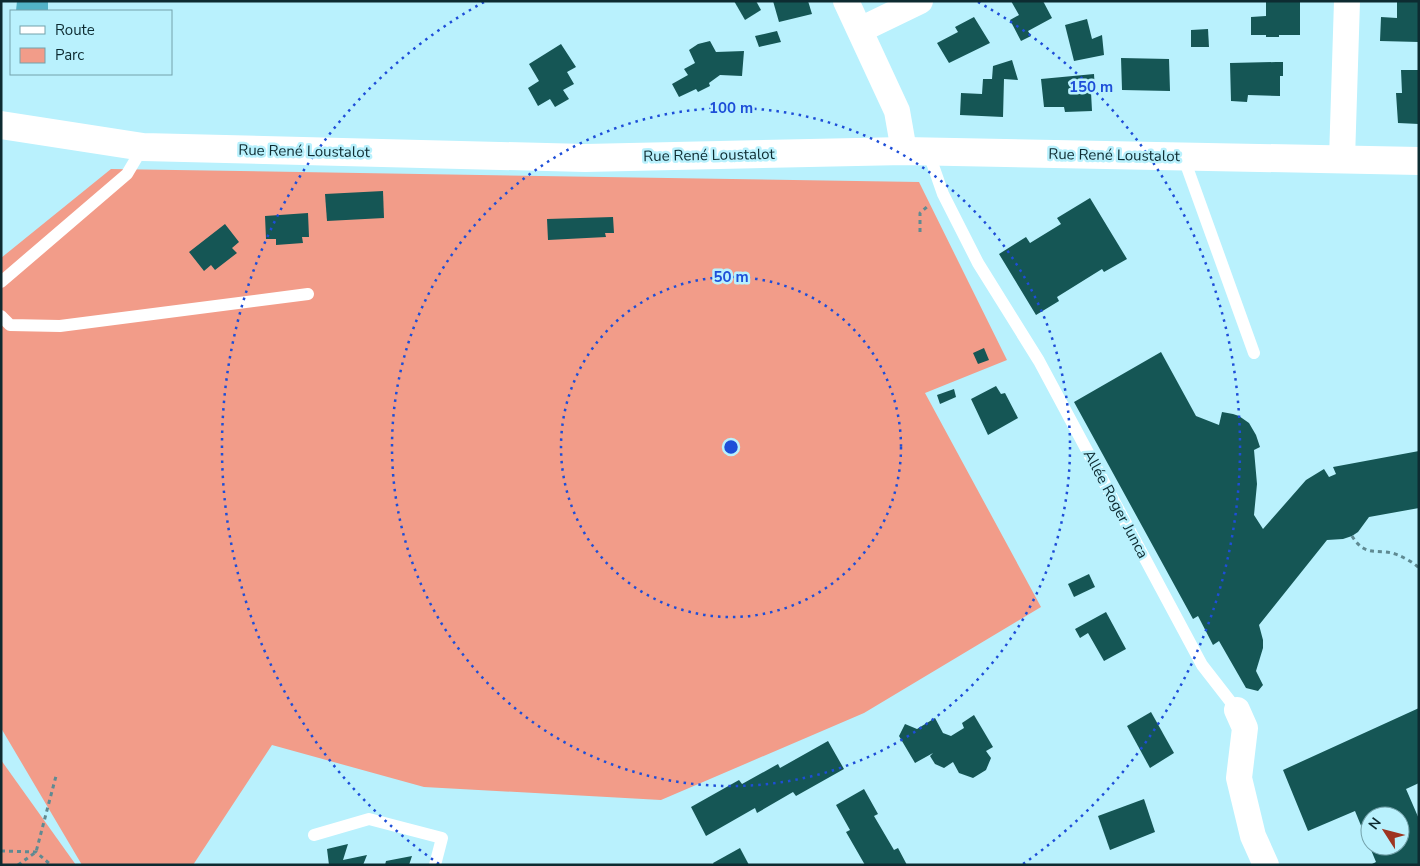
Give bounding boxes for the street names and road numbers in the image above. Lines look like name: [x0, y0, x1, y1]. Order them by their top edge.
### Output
street label: Rue René Loustalot: [238, 140, 371, 162]
street label: Rue René Loustalot: [643, 144, 776, 166]
street label: Rue René Loustalot: [1048, 144, 1181, 166]
street label: Allée Roger Junca: [1079, 446, 1153, 562]

